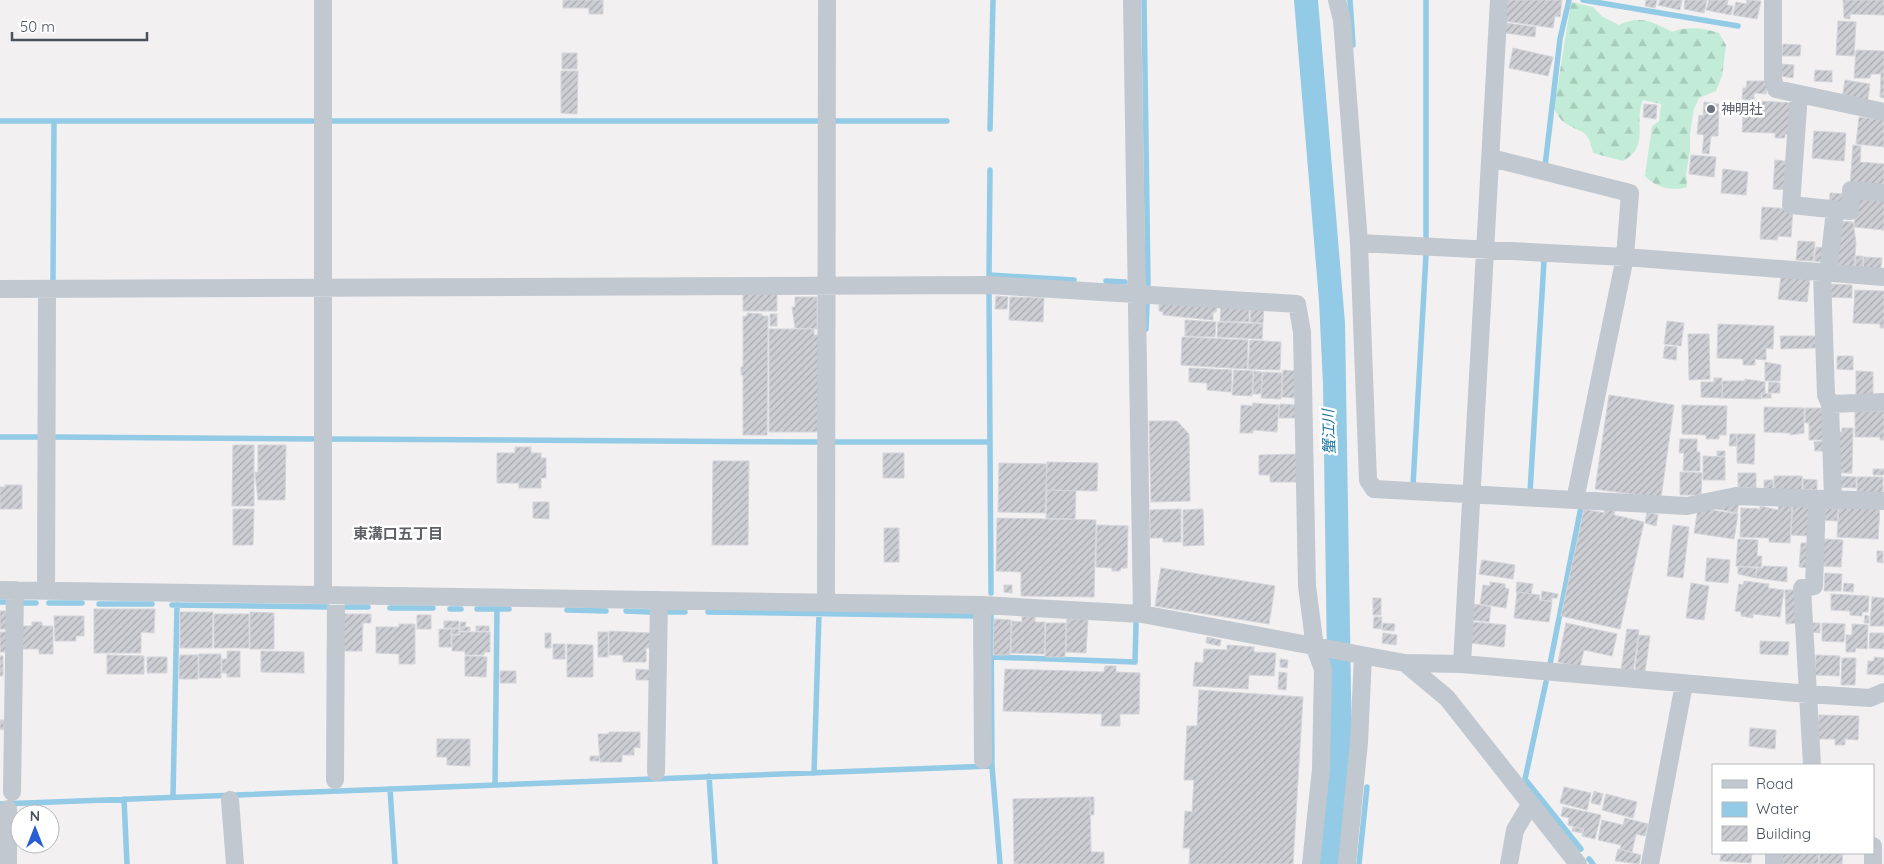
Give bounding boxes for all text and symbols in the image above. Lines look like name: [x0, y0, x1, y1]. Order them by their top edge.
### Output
scale bar: [12, 10, 148, 42]
text: 50 m: [20, 17, 55, 36]
place label: 神明社: [1721, 100, 1763, 118]
marker: 神明社: [1705, 103, 1717, 115]
water label: 蟹江川: [1318, 407, 1339, 455]
district label: 東溝口五丁目: [353, 524, 443, 543]
legend: [1712, 764, 1874, 854]
text: Road: [1756, 774, 1793, 793]
text: Water: [1756, 799, 1799, 818]
north arrow: [10, 804, 60, 854]
text: N: [30, 807, 40, 825]
text: Building: [1756, 824, 1811, 843]

